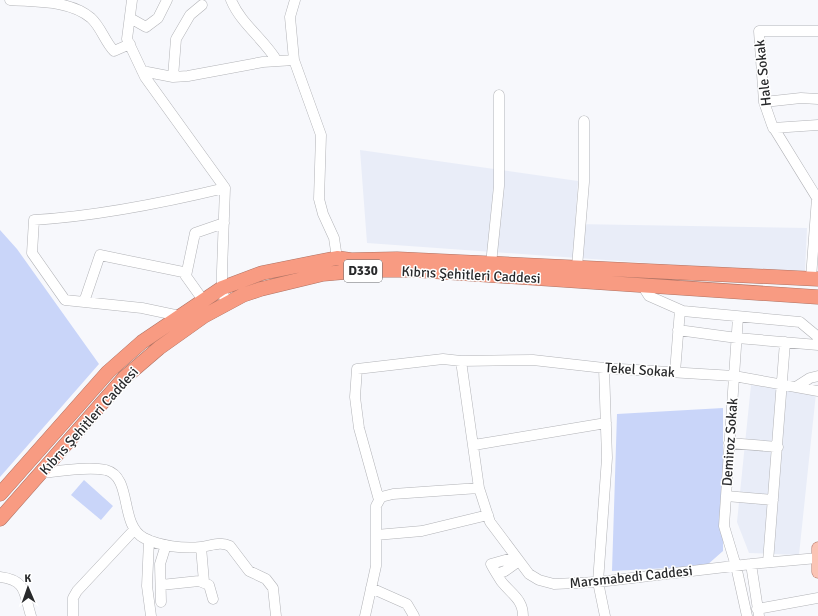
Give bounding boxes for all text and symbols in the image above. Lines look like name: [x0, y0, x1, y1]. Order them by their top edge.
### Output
street label: Hale Sokak: [751, 39, 775, 107]
road number: D330: [344, 260, 382, 282]
street label: Kıbrıs Şehitleri Caddesi: [401, 263, 541, 287]
street label: Tekel Sokak: [605, 359, 675, 381]
street label: Kıbrıs Şehitleri Caddesi: [36, 364, 142, 478]
street label: Demiroz Sokak: [718, 397, 742, 487]
street label: Marsmabedi Caddesi: [569, 562, 693, 592]
north arrow: [8, 568, 48, 608]
text: K: [24, 572, 31, 585]

